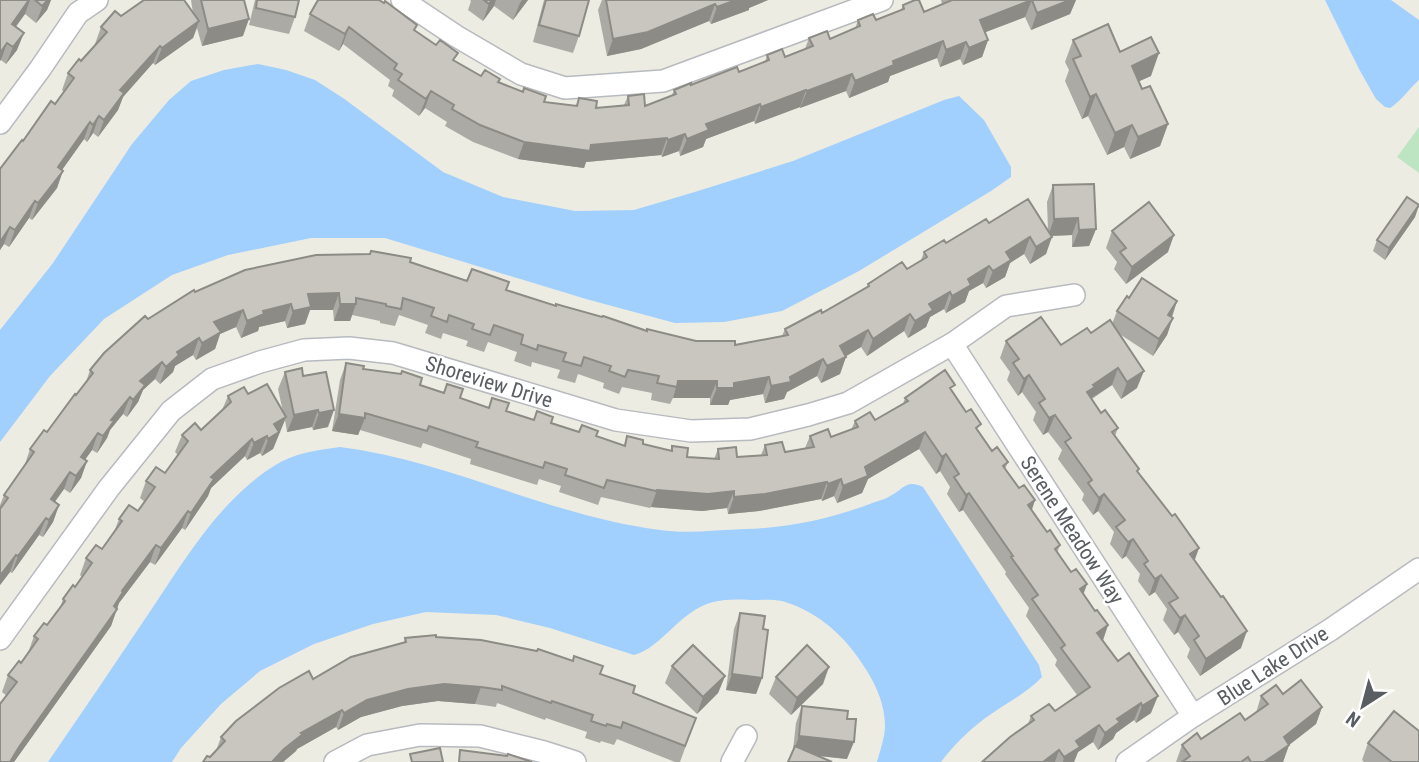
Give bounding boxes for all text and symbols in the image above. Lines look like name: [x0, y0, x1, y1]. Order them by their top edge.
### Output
street label: Shoreview Drive: [423, 351, 556, 413]
street label: Serene Meadow Way: [1015, 452, 1129, 609]
street label: Blue Lake Drive: [1213, 621, 1333, 711]
north arrow: [1328, 671, 1398, 741]
text: N: [1342, 707, 1365, 732]

